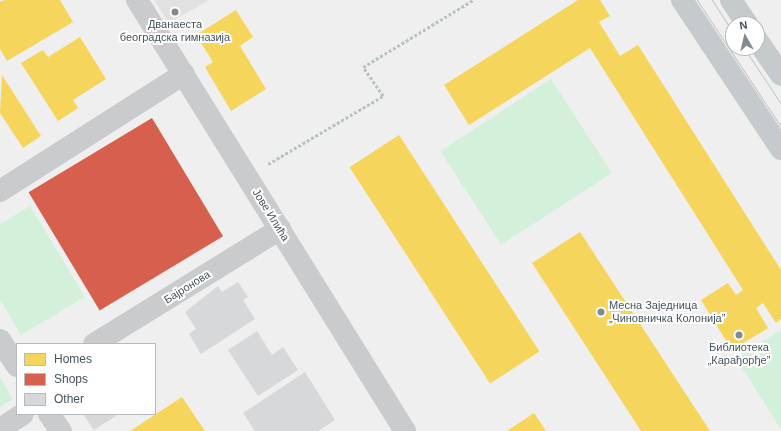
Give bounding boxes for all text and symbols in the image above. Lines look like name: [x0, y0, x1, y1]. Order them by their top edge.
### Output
marker: Дванаеста београдска гимназија: [170, 7, 180, 17]
north arrow: [725, 16, 765, 56]
place label: Дванаеста београдска гимназија: [120, 18, 230, 44]
text: N: [739, 19, 748, 32]
street label: Јове Илића: [250, 186, 292, 244]
street label: Бајронова: [161, 268, 213, 306]
place label: Месна Заједница „Чиновничка Колонија”: [609, 299, 725, 325]
marker: Месна Заједница „Чиновничка Колонија”: [596, 307, 606, 317]
marker: Библиотека „Карађорђе”: [734, 330, 744, 340]
place label: Библиотека „Карађорђе”: [708, 341, 770, 367]
legend: [16, 343, 156, 415]
text: Homes: [54, 352, 92, 366]
text: Shops: [54, 372, 88, 386]
text: Other: [54, 392, 84, 406]

